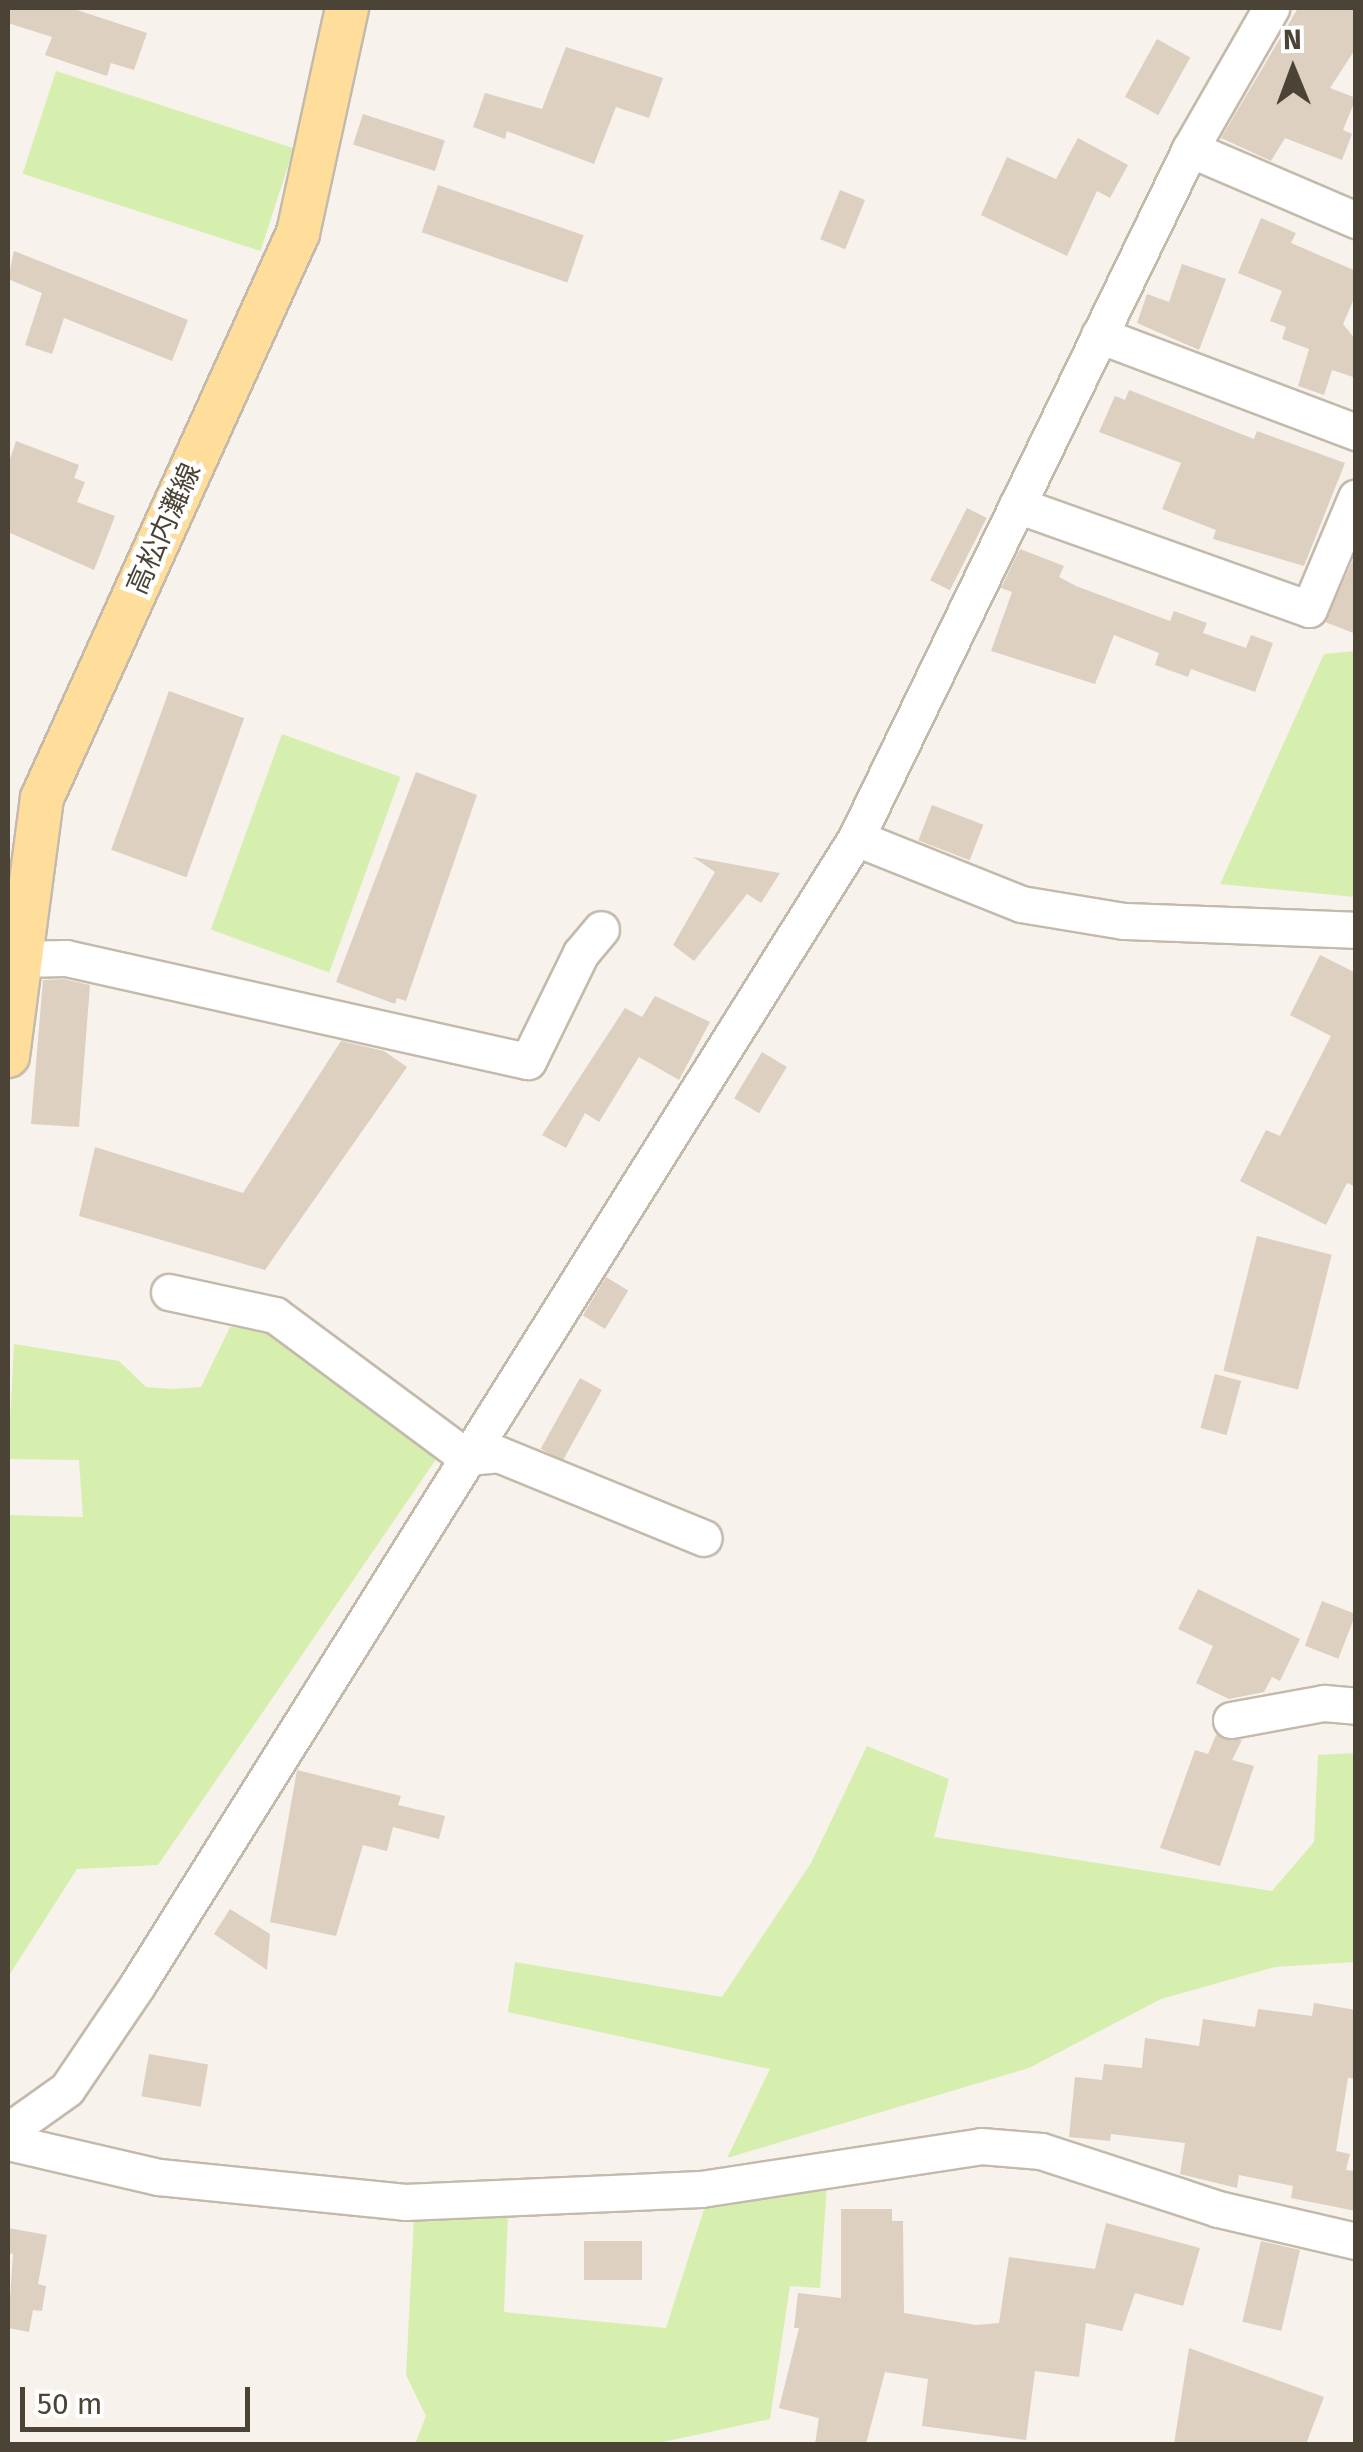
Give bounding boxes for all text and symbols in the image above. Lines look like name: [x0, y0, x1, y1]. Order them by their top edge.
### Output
north arrow: [1243, 20, 1343, 120]
text: N: [1283, 23, 1302, 56]
street label: 高松内灘線: [120, 458, 208, 600]
scale bar: [25, 2367, 255, 2429]
text: 50 m: [37, 2386, 102, 2422]

